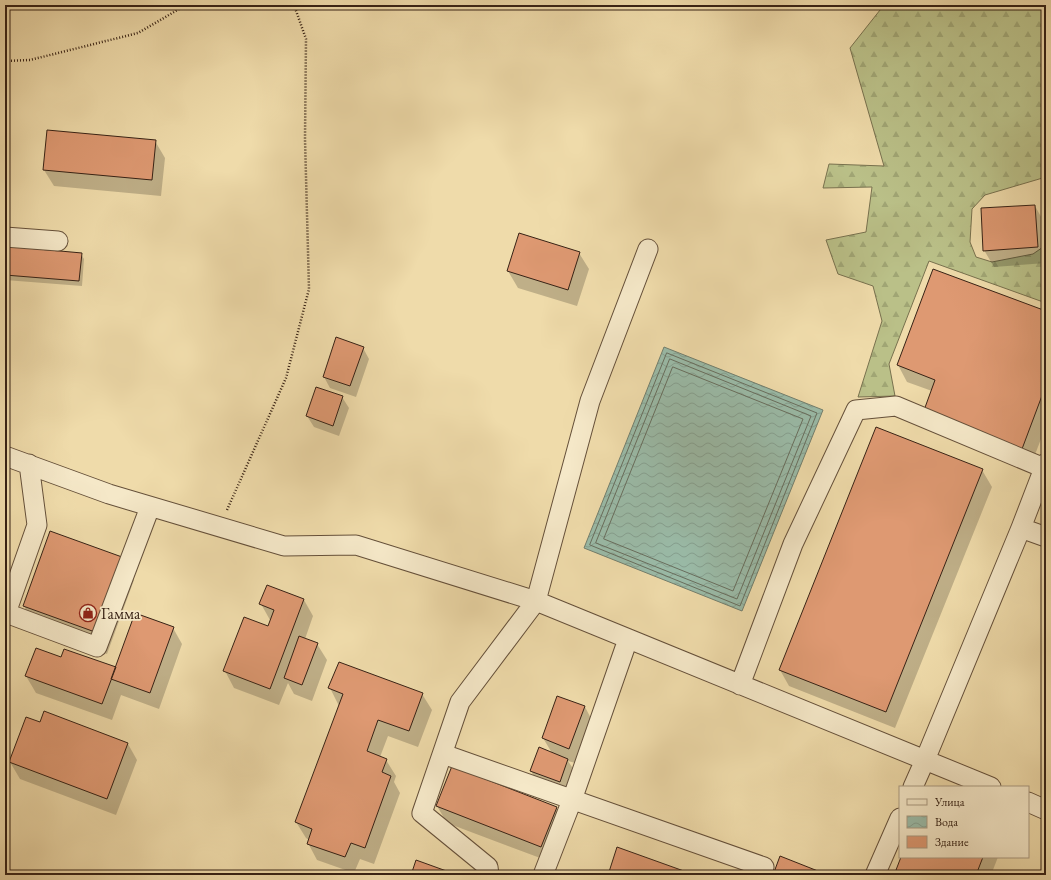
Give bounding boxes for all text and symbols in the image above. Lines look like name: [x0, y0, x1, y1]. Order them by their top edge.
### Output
shop icon: Гамма: [78, 603, 98, 623]
place label: Гамма: [101, 603, 141, 624]
legend: [899, 786, 1029, 858]
text: Улица: [934, 794, 965, 810]
text: Вода: [935, 814, 958, 830]
text: Здание: [935, 834, 969, 850]

